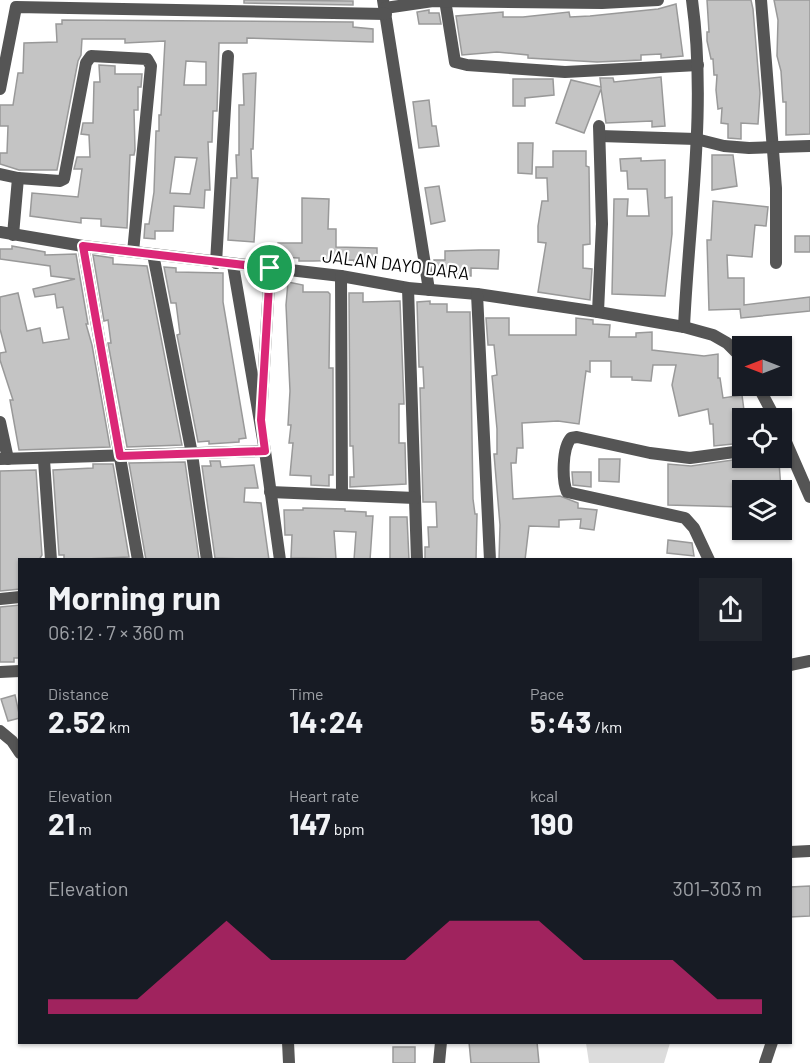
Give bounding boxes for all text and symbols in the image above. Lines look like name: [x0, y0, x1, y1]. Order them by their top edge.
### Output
pin: [244, 242, 295, 293]
street label: JALAN DAYO DARA: [321, 244, 471, 284]
icon: arrive: [253, 251, 286, 284]
north arrow: [732, 336, 792, 396]
map controls: [732, 336, 792, 540]
button: locate: [732, 408, 792, 468]
button: layers: [732, 480, 792, 540]
text: Morning run: [48, 577, 221, 617]
button: share: [699, 578, 762, 641]
text: 06:12 · 7 × 360 m: [48, 620, 185, 644]
text: Distance: [48, 684, 109, 703]
text: Time: [289, 684, 324, 703]
text: Pace: [530, 684, 564, 703]
text: 2.52: [48, 703, 106, 739]
text: 14:24: [289, 703, 364, 739]
text: 5:43: [530, 703, 591, 739]
text: km: [106, 717, 130, 736]
text: /km: [591, 717, 622, 736]
text: Elevation: [48, 786, 112, 805]
text: Heart rate: [289, 786, 359, 805]
text: kcal: [530, 786, 558, 805]
text: 21: [48, 805, 75, 841]
text: 147: [289, 805, 331, 841]
text: 190: [530, 805, 574, 841]
text: m: [75, 819, 92, 838]
text: bpm: [331, 819, 365, 838]
text: Elevation: [48, 876, 129, 900]
text: 301–303 m: [673, 876, 762, 900]

